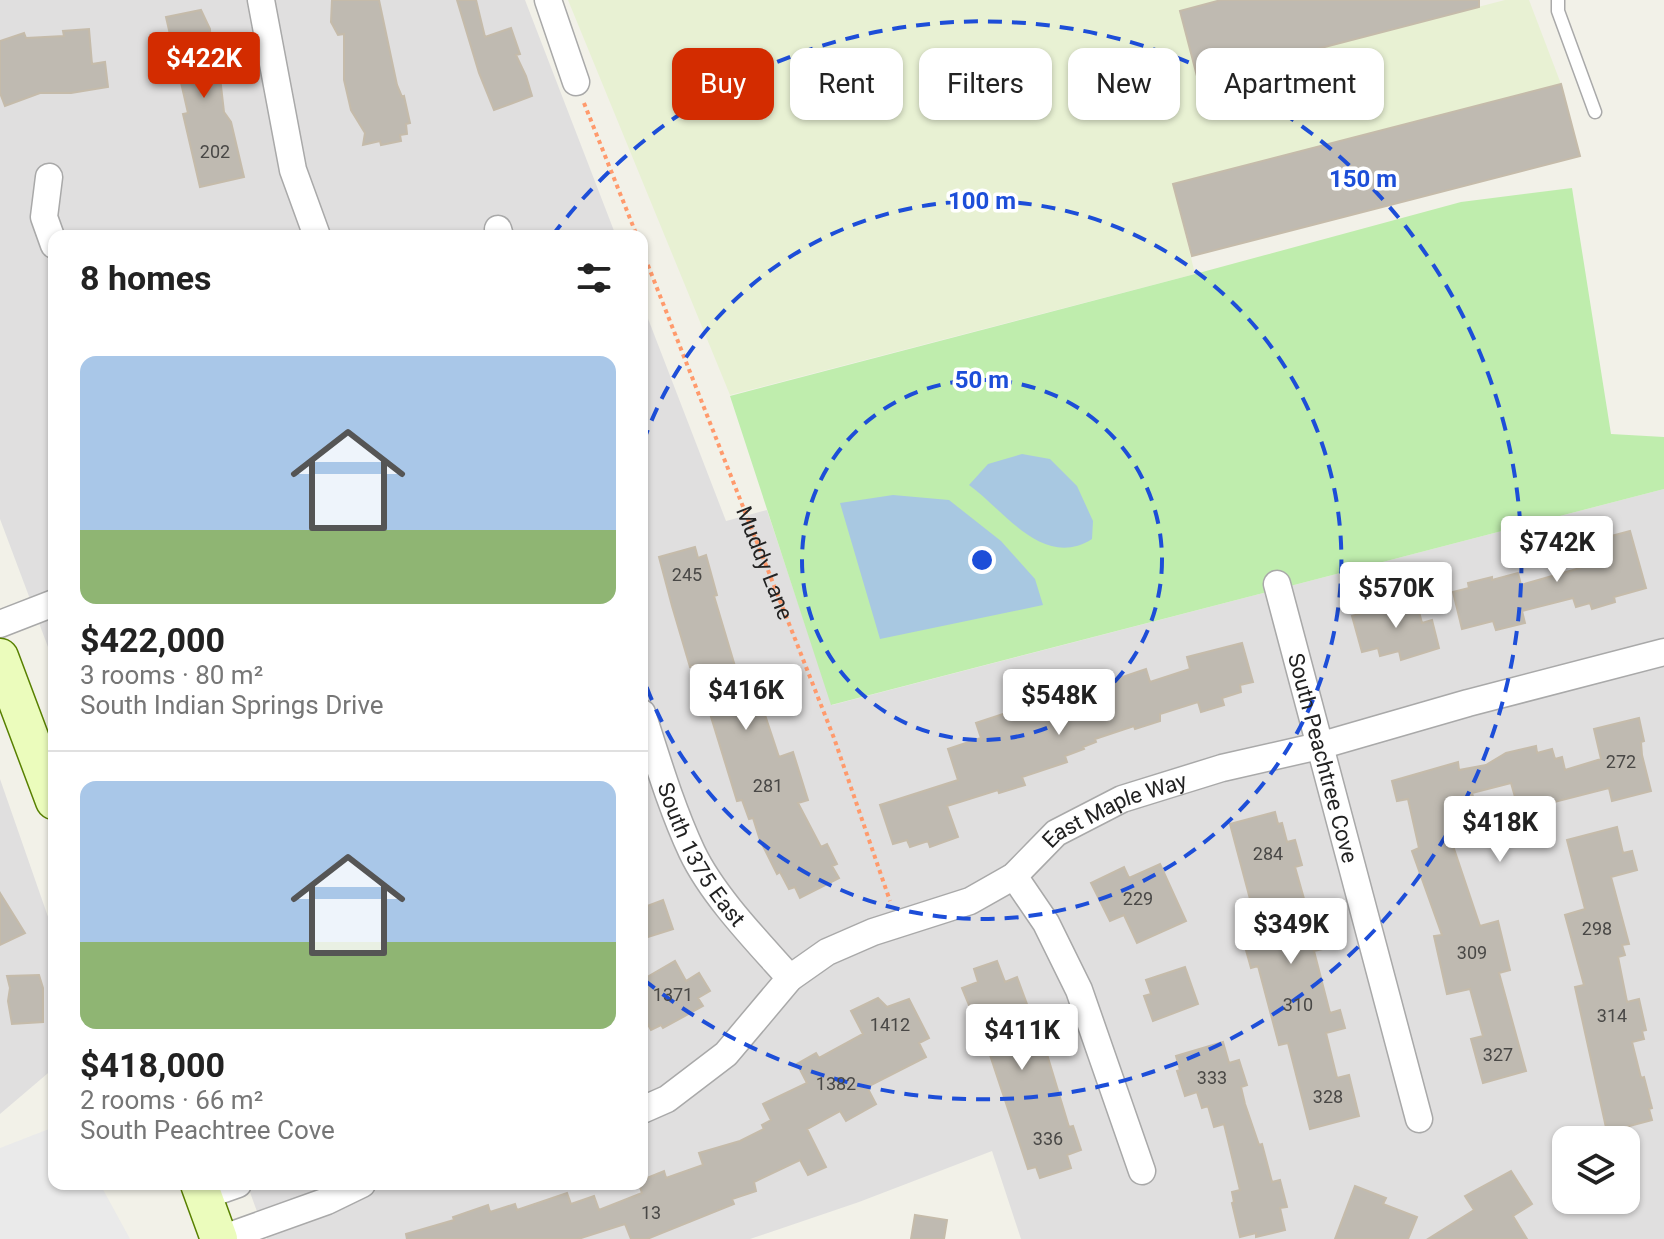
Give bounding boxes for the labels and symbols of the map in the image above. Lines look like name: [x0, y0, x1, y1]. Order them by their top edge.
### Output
pin: $422K: [148, 32, 260, 100]
house number: 202: [200, 141, 230, 162]
text: 150 m: [1329, 165, 1397, 193]
text: 100 m: [948, 187, 1016, 215]
text: 50 m: [955, 366, 1009, 394]
street label: Muddy Lane: [731, 503, 798, 623]
pin: $742K: [1501, 516, 1613, 584]
centre of rings: [968, 546, 996, 574]
pin: $570K: [1340, 562, 1452, 630]
house number: 245: [672, 564, 702, 585]
street label: South Peachtree Cove: [1283, 651, 1362, 866]
pin: $416K: [690, 664, 802, 732]
pin: $548K: [1003, 669, 1115, 737]
house number: 272: [1606, 751, 1636, 772]
street label: East Maple Way: [1037, 768, 1190, 853]
house number: 281: [753, 775, 783, 796]
street label: South 1375 East: [653, 779, 750, 931]
pin: $418K: [1444, 796, 1556, 864]
house number: 284: [1253, 843, 1283, 864]
house number: 229: [1123, 888, 1153, 909]
pin: $349K: [1235, 898, 1347, 966]
house number: 298: [1582, 918, 1612, 939]
house number: 309: [1457, 942, 1487, 963]
house number: 1371: [653, 984, 693, 1005]
house number: 310: [1283, 994, 1313, 1015]
pin: $411K: [966, 1004, 1078, 1072]
house number: 314: [1597, 1005, 1627, 1026]
house number: 1412: [870, 1014, 910, 1035]
house number: 327: [1483, 1044, 1513, 1065]
house number: 333: [1197, 1067, 1227, 1088]
house number: 1382: [816, 1073, 856, 1094]
house number: 328: [1313, 1086, 1343, 1107]
house number: 336: [1033, 1128, 1063, 1149]
house number: 13: [641, 1202, 661, 1223]

